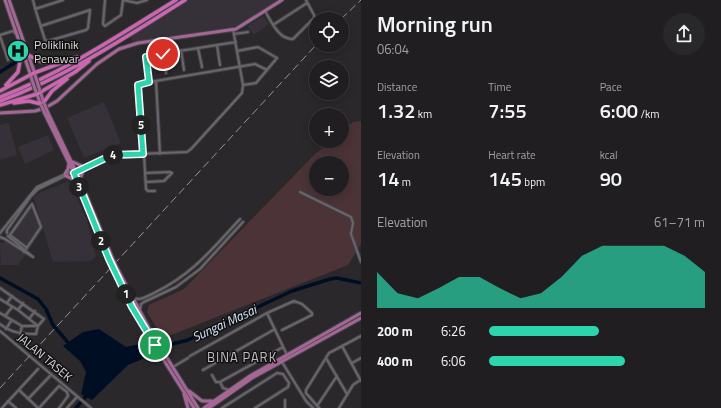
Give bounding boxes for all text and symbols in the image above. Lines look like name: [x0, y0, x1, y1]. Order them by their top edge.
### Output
text: Morning run: [377, 7, 493, 41]
map controls: [309, 12, 349, 196]
button: locate: [309, 12, 349, 52]
button: share: [663, 13, 705, 55]
place label: Poliklinik Penawar: [34, 35, 79, 68]
pin: [146, 37, 180, 71]
hospital icon: Poliklinik Penawar: [5, 38, 31, 64]
text: 06:04: [377, 39, 409, 59]
icon: check: [152, 43, 174, 65]
button: layers: [309, 60, 349, 100]
text: Distance: [377, 79, 417, 95]
text: Time: [488, 79, 511, 95]
text: Pace: [600, 79, 622, 95]
text: 1.32: [377, 95, 415, 126]
text: 7:55: [488, 95, 527, 126]
text: 6:00: [600, 95, 638, 126]
text: km: [415, 106, 432, 122]
text: /km: [638, 106, 659, 122]
button: +: [309, 108, 349, 148]
pin: 5: [131, 115, 151, 135]
text: 5: [138, 117, 144, 133]
pin: 4: [103, 145, 123, 165]
text: 4: [110, 147, 116, 163]
text: Elevation: [377, 147, 420, 163]
text: Heart rate: [488, 147, 536, 163]
text: kcal: [600, 147, 618, 163]
button: −: [309, 156, 349, 196]
text: 14: [377, 163, 399, 194]
text: 145: [488, 163, 522, 194]
text: 90: [600, 163, 622, 194]
text: m: [399, 174, 411, 190]
text: bpm: [522, 174, 545, 190]
pin: 3: [69, 177, 89, 197]
text: 3: [76, 179, 82, 195]
text: Elevation: [377, 212, 428, 232]
text: 61–71 m: [654, 212, 705, 232]
pin: 2: [91, 231, 111, 251]
text: 2: [98, 233, 104, 249]
pin: 1: [116, 284, 136, 304]
text: 1: [123, 286, 129, 302]
water label: Sungai Masai: [189, 299, 261, 347]
text: 200 m: [377, 321, 413, 341]
text: 6:26: [441, 321, 466, 341]
street label: JALAN TASEK: [13, 328, 77, 386]
pin: [138, 328, 172, 362]
icon: arrive: [144, 334, 166, 356]
district label: BINA PARK: [207, 347, 277, 367]
text: 400 m: [377, 351, 413, 371]
text: 6:06: [441, 351, 466, 371]

